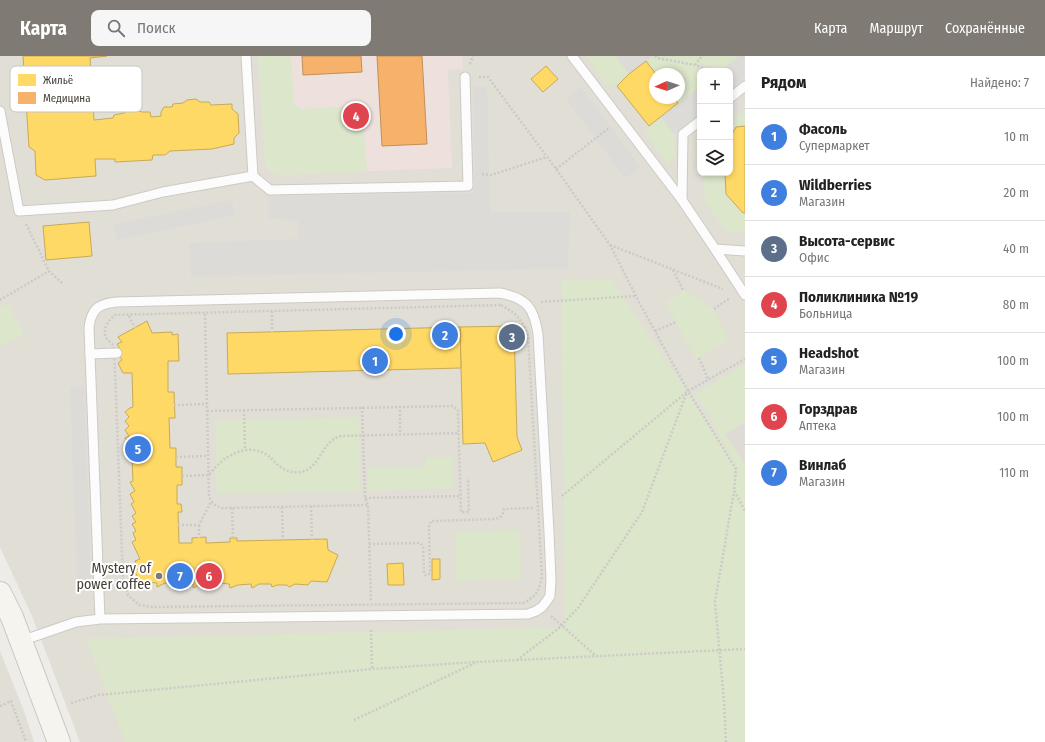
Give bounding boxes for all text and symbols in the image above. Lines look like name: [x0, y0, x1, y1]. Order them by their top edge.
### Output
search box: [91, 10, 371, 46]
text: Карта: [20, 17, 67, 40]
icon: search: [105, 17, 127, 39]
text: Поиск: [137, 19, 175, 37]
text: Карта: [814, 20, 847, 37]
text: Маршрут: [869, 20, 923, 37]
text: Сохранённые: [945, 20, 1025, 37]
legend: [10, 66, 142, 112]
north arrow: [649, 68, 685, 104]
map controls: [697, 68, 733, 176]
button: +: [697, 68, 733, 104]
text: Рядом: [761, 72, 806, 93]
text: Жильё: [43, 74, 73, 87]
text: Найдено: 7: [970, 75, 1029, 90]
text: Медицина: [43, 92, 91, 105]
pin: 4: [343, 101, 369, 131]
button: −: [697, 104, 733, 140]
text: Фасоль: [799, 120, 847, 138]
text: 1: [771, 129, 777, 144]
text: 10 m: [1004, 129, 1029, 144]
text: Супермаркет: [799, 138, 870, 153]
button: layers: [697, 140, 733, 176]
text: Wildberries: [799, 176, 871, 194]
text: 2: [771, 185, 777, 200]
text: 20 m: [1003, 185, 1029, 200]
text: Магазин: [799, 194, 845, 209]
text: Высота-сервис: [799, 232, 895, 250]
text: 3: [771, 241, 777, 256]
text: 40 m: [1003, 241, 1029, 256]
text: Офис: [799, 250, 829, 265]
text: Поликлиника №19: [799, 288, 918, 306]
text: 4: [771, 297, 777, 312]
text: 80 m: [1003, 297, 1029, 312]
text: Больница: [799, 306, 852, 321]
pin: 2: [432, 320, 458, 350]
pin: 3: [499, 322, 525, 352]
your location: [386, 324, 406, 344]
text: Headshot: [799, 344, 859, 362]
pin: 1: [362, 346, 388, 376]
text: 5: [771, 353, 777, 368]
text: 100 m: [997, 353, 1029, 368]
text: Магазин: [799, 362, 845, 377]
text: Горздрав: [799, 400, 858, 418]
text: 6: [771, 409, 777, 424]
text: 100 m: [997, 409, 1029, 424]
text: Аптека: [799, 418, 836, 433]
pin: 5: [125, 434, 151, 464]
text: Винлаб: [799, 456, 846, 474]
text: 7: [771, 465, 777, 480]
text: 110 m: [999, 465, 1029, 480]
text: Магазин: [799, 474, 845, 489]
place label: Mystery of power coffee: [77, 560, 153, 593]
pin: 7: [167, 561, 193, 591]
pin: 6: [196, 561, 222, 591]
marker: Mystery of power coffee: [154, 571, 164, 581]

